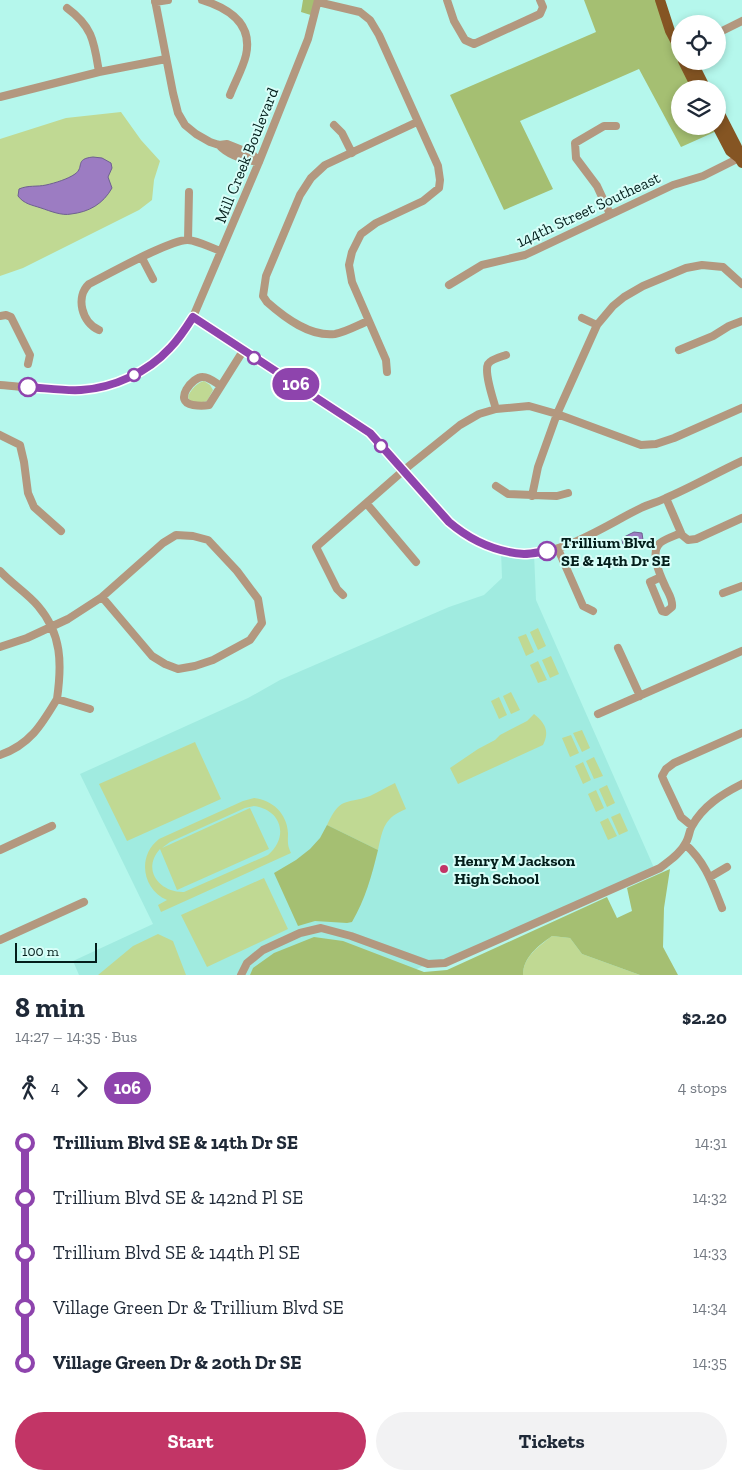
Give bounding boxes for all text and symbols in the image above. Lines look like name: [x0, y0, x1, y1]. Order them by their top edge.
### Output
map controls: [671, 15, 726, 135]
button: locate: [671, 15, 726, 70]
button: layers: [671, 80, 726, 135]
street label: Mill Creek Boulevard: [211, 84, 282, 226]
street label: 144th Street Southeast: [513, 168, 663, 251]
unlabelled marker: [247, 351, 261, 365]
unlabelled marker: [127, 368, 141, 382]
line badge: 106: [267, 368, 325, 400]
text: 106: [282, 373, 310, 395]
unlabelled marker: [18, 377, 38, 397]
unlabelled marker: [374, 439, 388, 453]
place label: Trillium Blvd SE & 14th Dr SE: [561, 533, 670, 570]
marker: Trillium Blvd SE & 14th Dr SE: [537, 541, 557, 561]
place label: Henry M Jackson High School: [454, 851, 576, 888]
marker: Henry M Jackson High School: [438, 863, 450, 875]
scale bar: [15, 940, 98, 963]
text: 100 m: [22, 943, 59, 960]
text: 8 min: [15, 991, 85, 1024]
text: $2.20: [682, 1006, 727, 1029]
text: 14:27 – 14:35 · Bus: [15, 1027, 137, 1046]
icon: walk: [15, 1074, 43, 1102]
icon: forward: [68, 1074, 96, 1102]
text: 106: [114, 1077, 141, 1099]
text: 4: [51, 1078, 60, 1097]
text: 4 stops: [678, 1078, 727, 1097]
text: Trillium Blvd SE & 14th Dr SE: [53, 1131, 298, 1154]
text: 14:31: [695, 1133, 727, 1152]
text: Trillium Blvd SE & 142nd Pl SE: [53, 1186, 303, 1209]
text: 14:32: [693, 1188, 727, 1207]
text: Trillium Blvd SE & 144th Pl SE: [53, 1241, 300, 1264]
text: 14:33: [693, 1243, 727, 1262]
text: Village Green Dr & Trillium Blvd SE: [53, 1296, 344, 1319]
text: 14:34: [692, 1298, 727, 1317]
text: Village Green Dr & 20th Dr SE: [53, 1351, 301, 1374]
text: 14:35: [693, 1353, 727, 1372]
button: Start: [15, 1412, 366, 1470]
button: Tickets: [376, 1412, 727, 1470]

